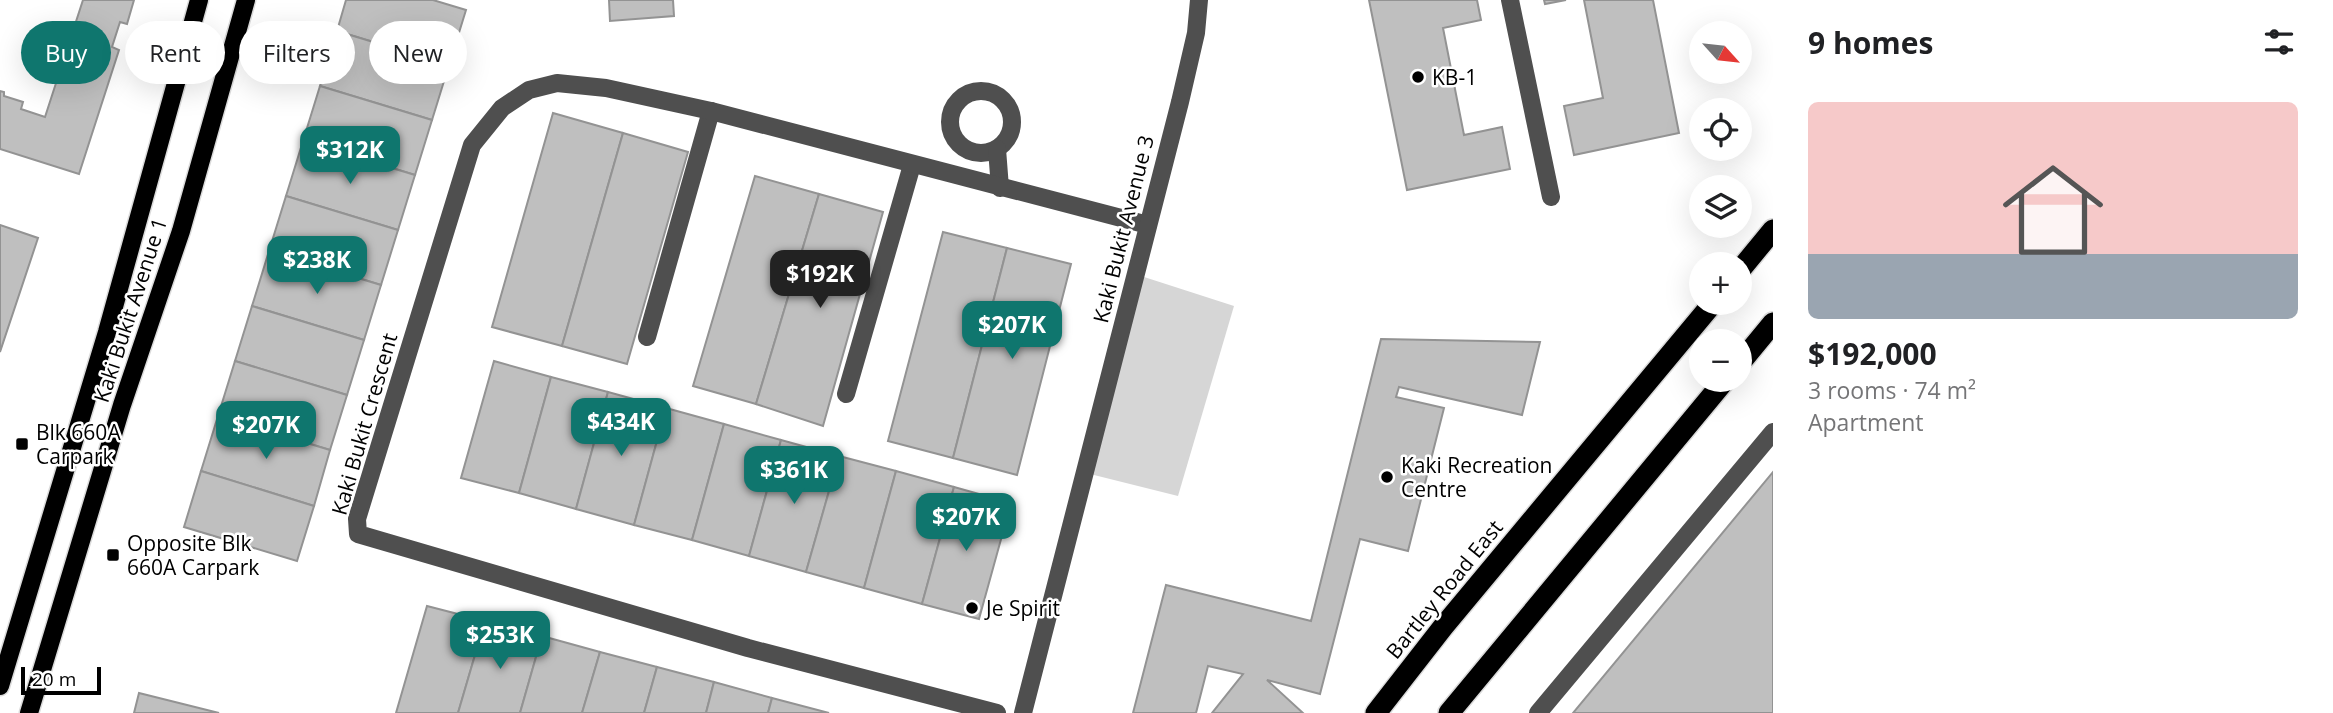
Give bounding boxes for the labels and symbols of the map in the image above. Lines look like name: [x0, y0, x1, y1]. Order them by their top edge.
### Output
north arrow: [1689, 21, 1752, 84]
place label: KB-1: [1432, 63, 1477, 91]
marker: KB-1: [1410, 69, 1426, 85]
pin: $312K: [301, 127, 399, 186]
street label: Kaki Bukit Avenue 3: [1086, 132, 1160, 326]
street label: Kaki Bukit Avenue 1: [87, 214, 173, 406]
pin: $238K: [268, 236, 366, 296]
pin: $192K: [771, 250, 869, 310]
pin: $207K: [963, 302, 1061, 361]
street label: Kaki Bukit Crescent: [325, 330, 403, 518]
pin: $434K: [572, 398, 670, 458]
pin: $207K: [217, 402, 315, 461]
place label: Blk 660A Carpark: [36, 418, 121, 470]
marker: Blk 660A Carpark: [14, 436, 30, 452]
pin: $361K: [745, 447, 843, 506]
place label: Kaki Recreation Centre: [1401, 451, 1552, 503]
marker: Kaki Recreation Centre: [1379, 469, 1395, 485]
pin: $207K: [917, 494, 1015, 553]
street label: Bartley Road East: [1379, 514, 1509, 664]
place label: Opposite Blk 660A Carpark: [127, 529, 259, 581]
marker: Opposite Blk 660A Carpark: [105, 547, 121, 563]
place label: Je Spirit: [984, 594, 1060, 622]
marker: Je Spirit: [964, 600, 980, 616]
pin: $253K: [451, 612, 549, 671]
scale bar: [21, 664, 102, 696]

